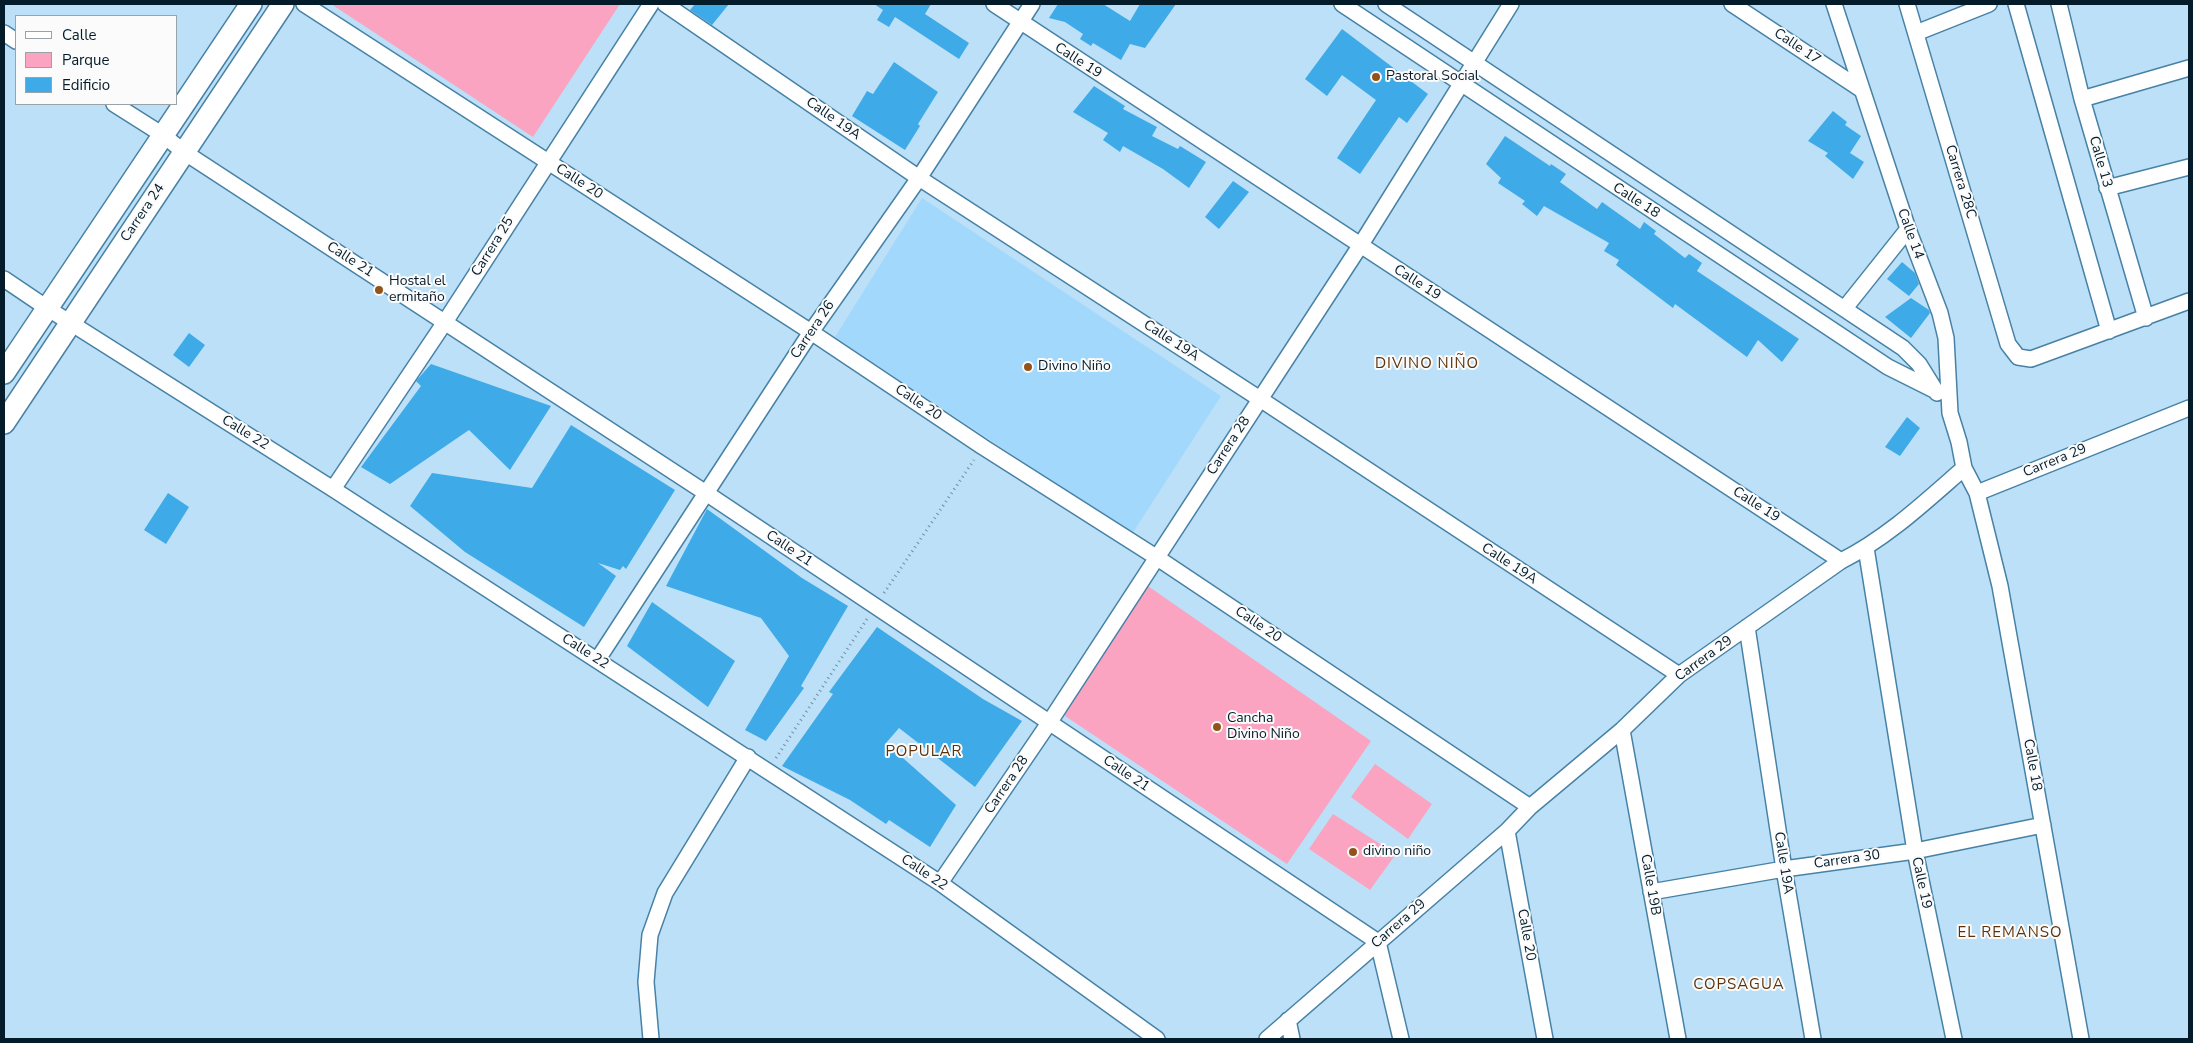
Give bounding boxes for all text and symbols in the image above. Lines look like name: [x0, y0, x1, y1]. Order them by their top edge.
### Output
legend: [15, 15, 178, 105]
text: Calle: [62, 25, 97, 45]
street label: Calle 17: [1770, 25, 1824, 69]
street label: Calle 19: [1051, 40, 1105, 82]
text: Parque: [62, 50, 110, 70]
place label: Pastoral Social: [1386, 69, 1479, 85]
marker: Pastoral Social: [1370, 71, 1382, 83]
text: Edificio: [62, 75, 110, 95]
street label: Calle 19A: [802, 94, 864, 144]
street label: Calle 13: [2085, 134, 2115, 190]
street label: Carrera 28C: [1941, 143, 1979, 221]
street label: Calle 20: [552, 161, 606, 203]
street label: Calle 18: [1609, 180, 1663, 222]
street label: Carrera 24: [117, 181, 169, 245]
street label: Calle 14: [1893, 206, 1927, 262]
street label: Carrera 25: [468, 214, 518, 280]
street label: Calle 21: [323, 239, 377, 281]
street label: Calle 19: [1390, 262, 1444, 304]
place label: Hostal el ermitaño: [389, 274, 446, 306]
marker: Hostal el ermitaño: [373, 284, 385, 296]
street label: Carrera 26: [787, 298, 839, 362]
street label: Calle 19A: [1140, 317, 1202, 365]
district label: DIVINO NIÑO: [1374, 355, 1480, 373]
place label: Divino Niño: [1038, 359, 1111, 375]
marker: Divino Niño: [1022, 361, 1034, 373]
street label: Calle 20: [891, 381, 945, 425]
street label: Calle 22: [218, 412, 272, 454]
street label: Carrera 28: [1204, 413, 1254, 479]
street label: Carrera 29: [2021, 441, 2089, 481]
street label: Calle 19: [1729, 484, 1783, 526]
street label: Calle 21: [762, 527, 816, 571]
street label: Calle 19A: [1478, 540, 1540, 588]
street label: Calle 20: [1231, 603, 1285, 647]
street label: Calle 22: [558, 631, 612, 673]
street label: Carrera 29: [1672, 633, 1736, 685]
place label: Cancha Divino Niño: [1227, 711, 1300, 744]
marker: Cancha Divino Niño: [1211, 721, 1223, 733]
street label: Calle 18: [2019, 738, 2045, 792]
district label: POPULAR: [885, 743, 963, 761]
street label: Calle 21: [1099, 752, 1153, 796]
street label: Carrera 28: [981, 753, 1033, 817]
street label: Calle 19A: [1770, 831, 1796, 895]
place label: divino niño: [1363, 844, 1431, 860]
marker: divino niño: [1347, 846, 1359, 858]
street label: Carrera 30: [1813, 847, 1881, 873]
street label: Calle 22: [897, 851, 951, 895]
street label: Calle 19B: [1636, 853, 1664, 917]
street label: Calle 19: [1907, 855, 1935, 911]
street label: Carrera 29: [1368, 896, 1430, 952]
street label: Calle 20: [1513, 908, 1539, 962]
district label: EL REMANSO: [1956, 924, 2064, 942]
district label: COPSAGUA: [1692, 976, 1786, 994]

